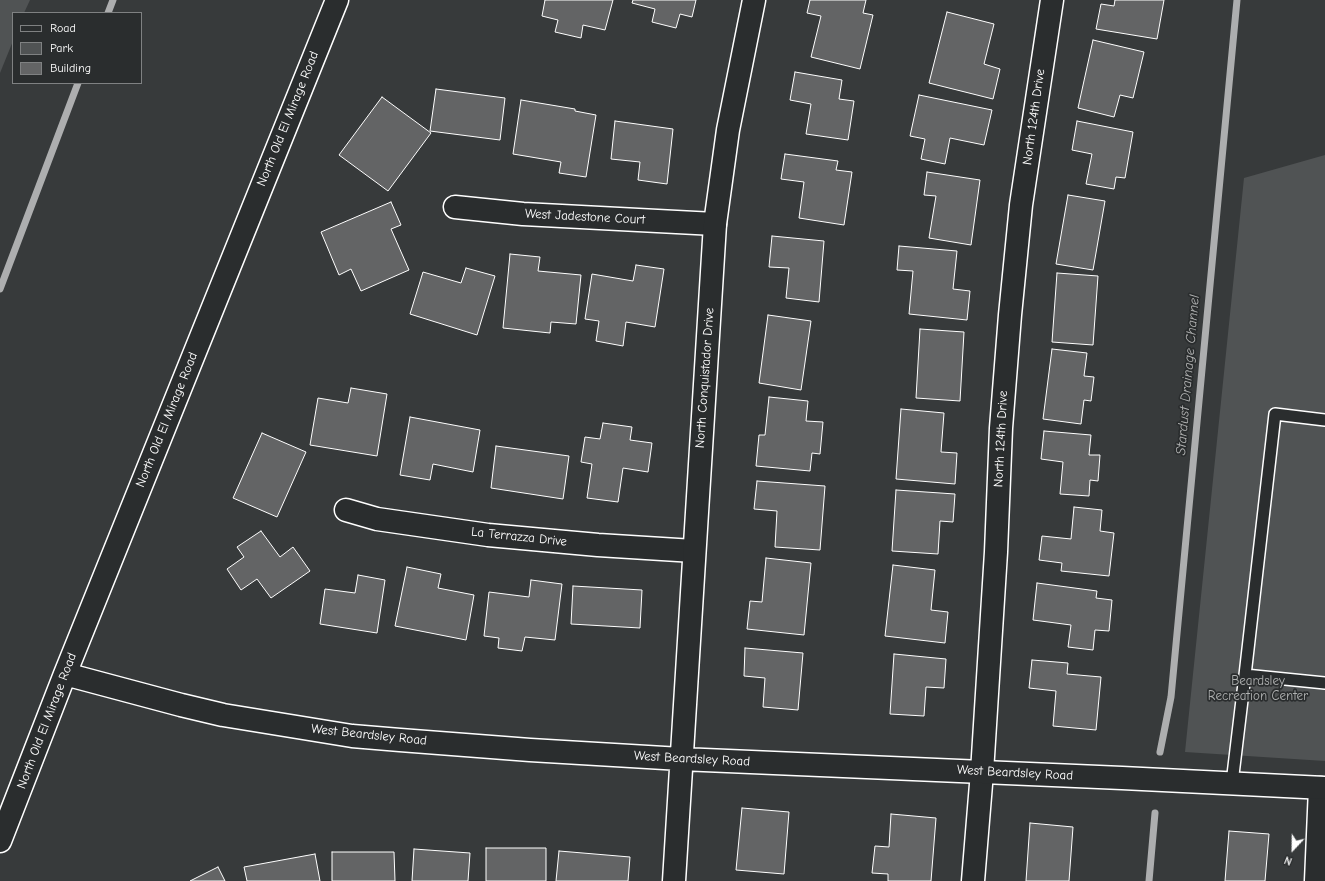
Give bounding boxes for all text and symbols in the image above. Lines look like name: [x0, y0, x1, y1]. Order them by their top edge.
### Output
legend: [12, 12, 142, 84]
text: Road: [50, 21, 76, 35]
text: Park: [50, 41, 73, 55]
street label: North Old El Mirage Road: [254, 49, 322, 189]
text: Building: [50, 61, 91, 75]
street label: North 124th Drive: [1020, 68, 1048, 166]
street label: West Jadestone Court: [524, 206, 646, 228]
water label: Stardust Drainage Channel: [1173, 294, 1203, 456]
street label: North Conquistador Drive: [692, 307, 718, 449]
street label: North Old El Mirage Road: [133, 350, 201, 490]
street label: North 124th Drive: [991, 390, 1011, 488]
street label: La Terrazza Drive: [470, 524, 568, 550]
street label: North Old El Mirage Road: [14, 651, 80, 791]
park label: Beardsley Recreation Center: [1208, 673, 1308, 704]
street label: West Beardsley Road: [310, 721, 428, 749]
street label: West Beardsley Road: [634, 748, 750, 770]
street label: West Beardsley Road: [957, 762, 1073, 784]
north arrow: [1273, 829, 1313, 869]
text: N: [1283, 853, 1294, 868]

